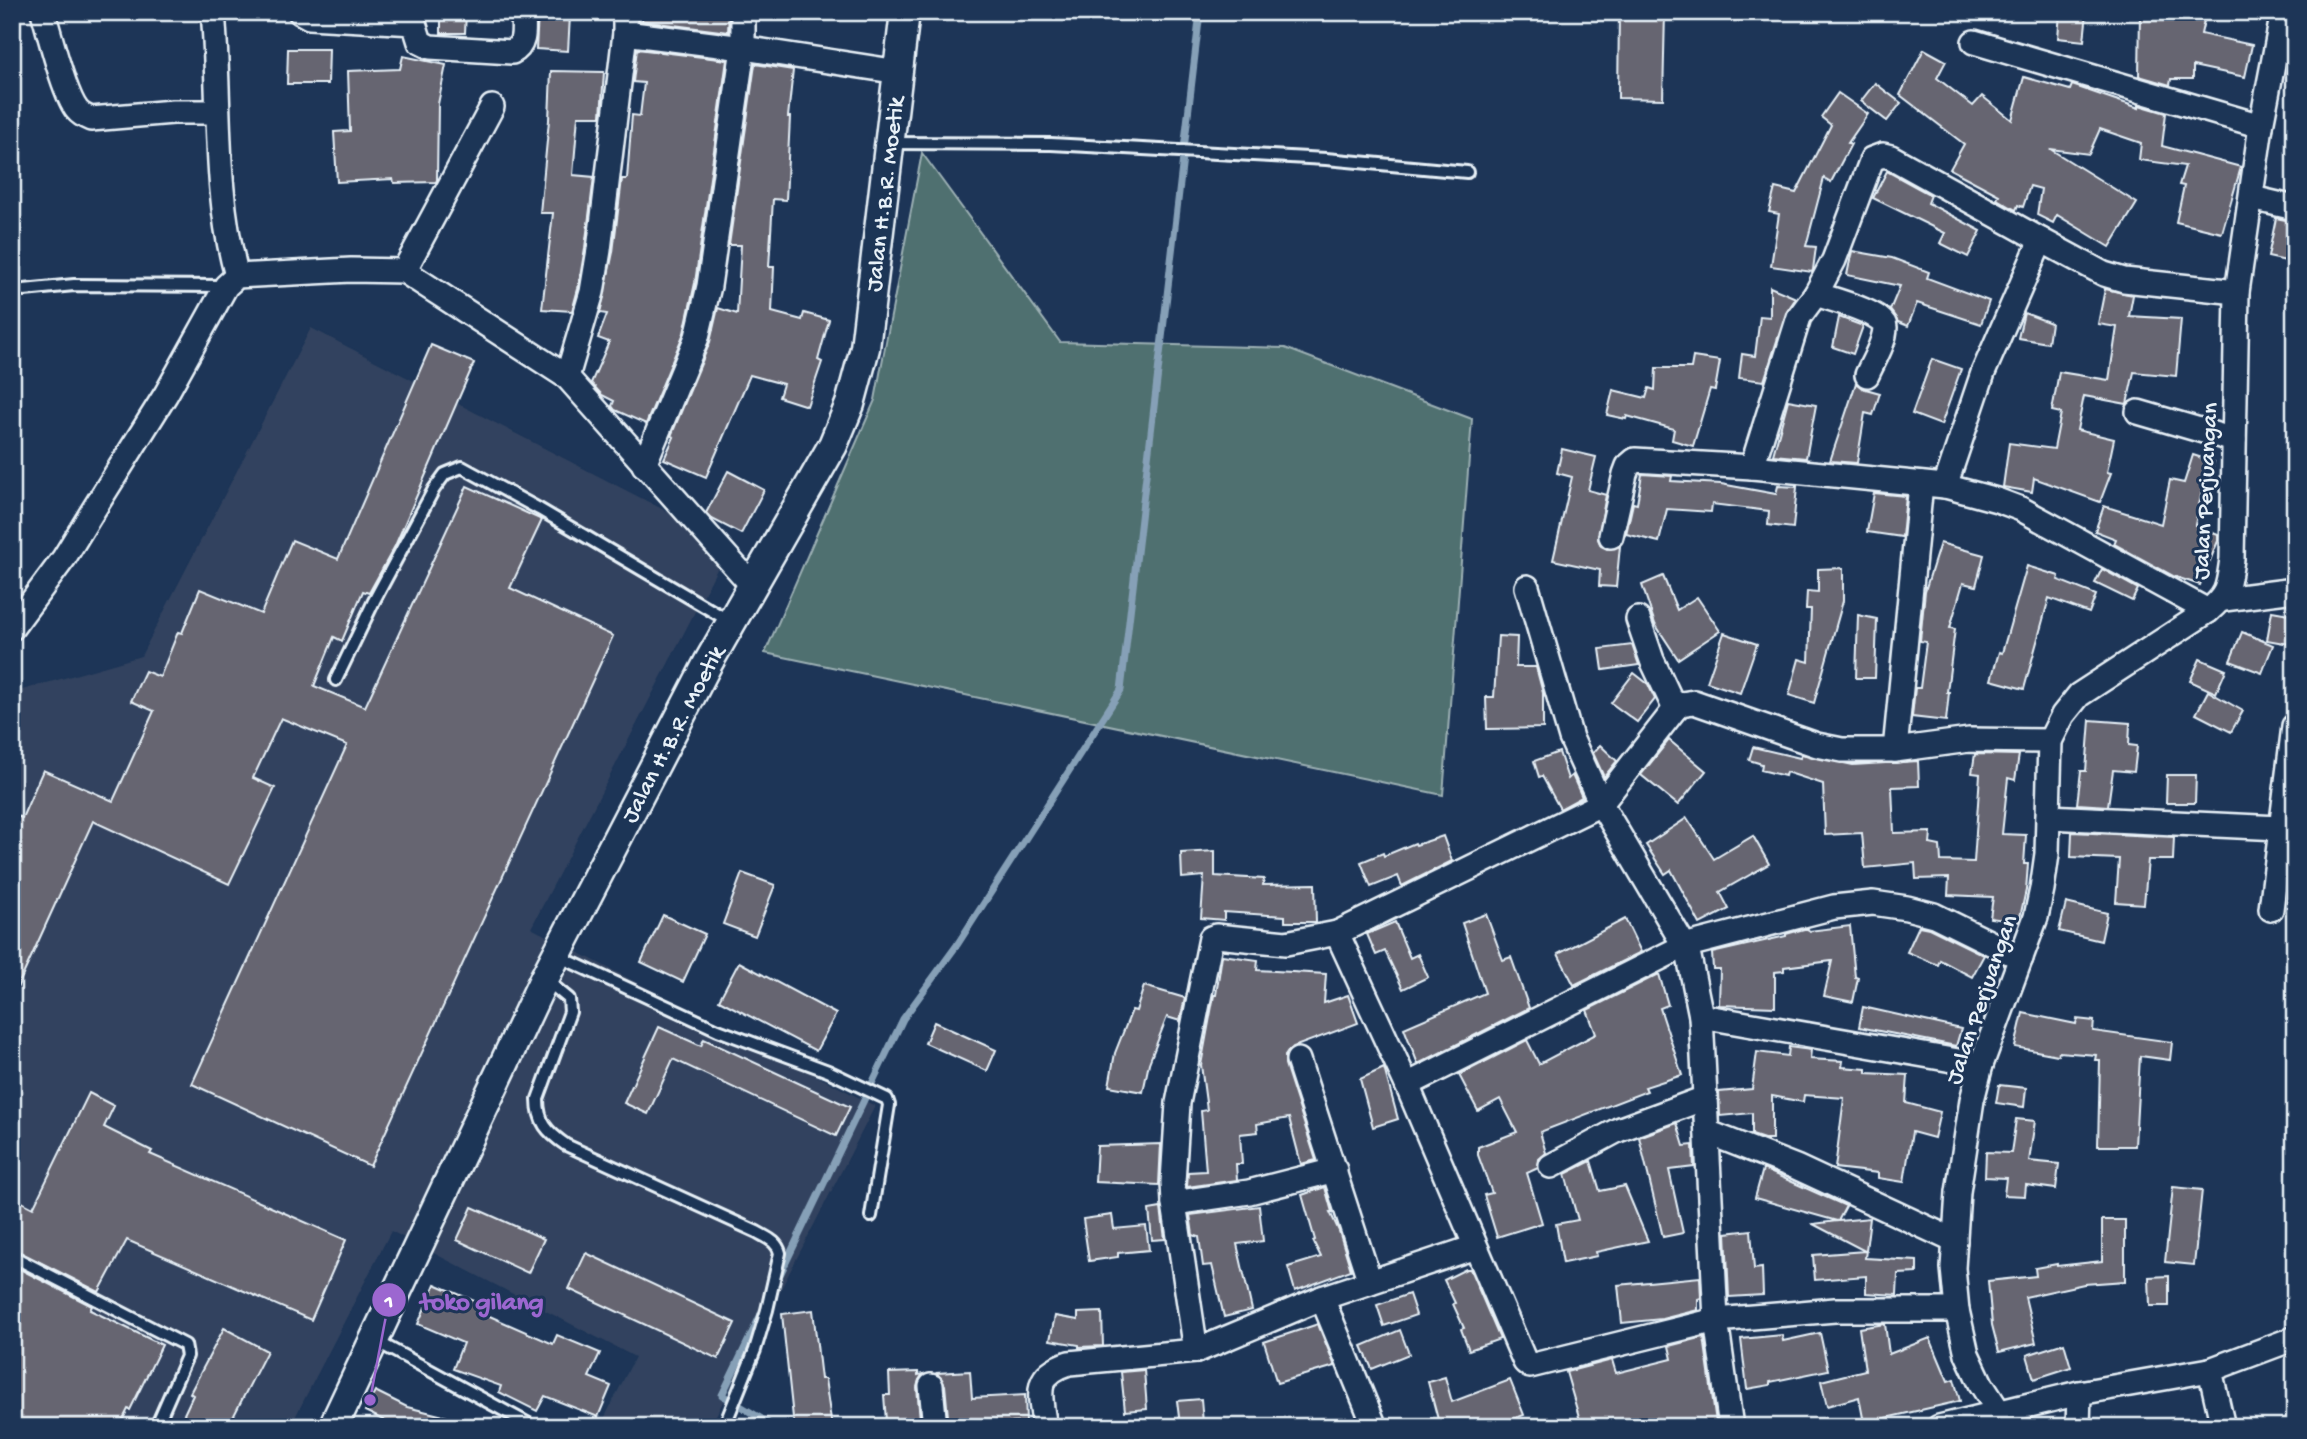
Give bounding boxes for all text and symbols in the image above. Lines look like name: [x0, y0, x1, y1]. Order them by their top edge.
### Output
street label: Jalan H.B.R. Moetik: [861, 93, 913, 293]
street label: Jalan Perjuangan: [2188, 401, 2227, 580]
street label: Jalan H.B.R. Moetik: [617, 639, 734, 829]
street label: Jalan Perjuangan: [1941, 911, 2026, 1089]
callout: toko gilang: [371, 1276, 557, 1323]
text: toko gilang: [418, 1289, 544, 1320]
text: 1: [384, 1291, 393, 1316]

